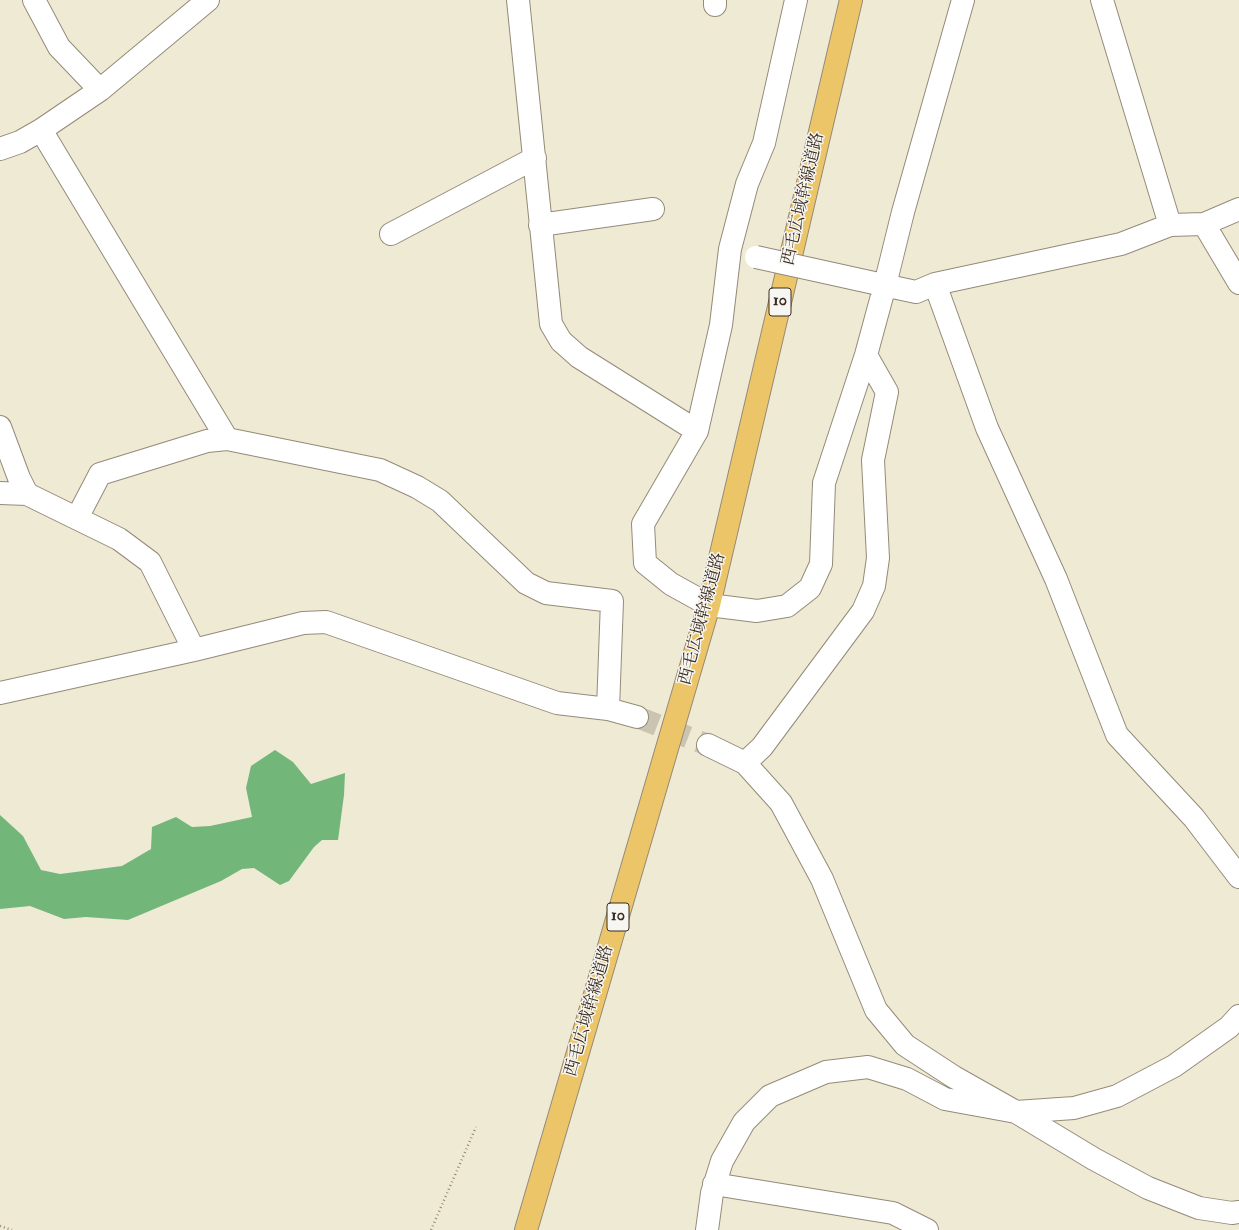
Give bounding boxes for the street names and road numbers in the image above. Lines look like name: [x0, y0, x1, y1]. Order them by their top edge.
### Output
street label: 西毛広域幹線道路: [779, 130, 829, 268]
road number: 10: [769, 288, 791, 316]
street label: 西毛広域幹線道路: [676, 551, 730, 687]
road number: 10: [607, 903, 629, 931]
street label: 西毛広域幹線道路: [561, 943, 619, 1079]

